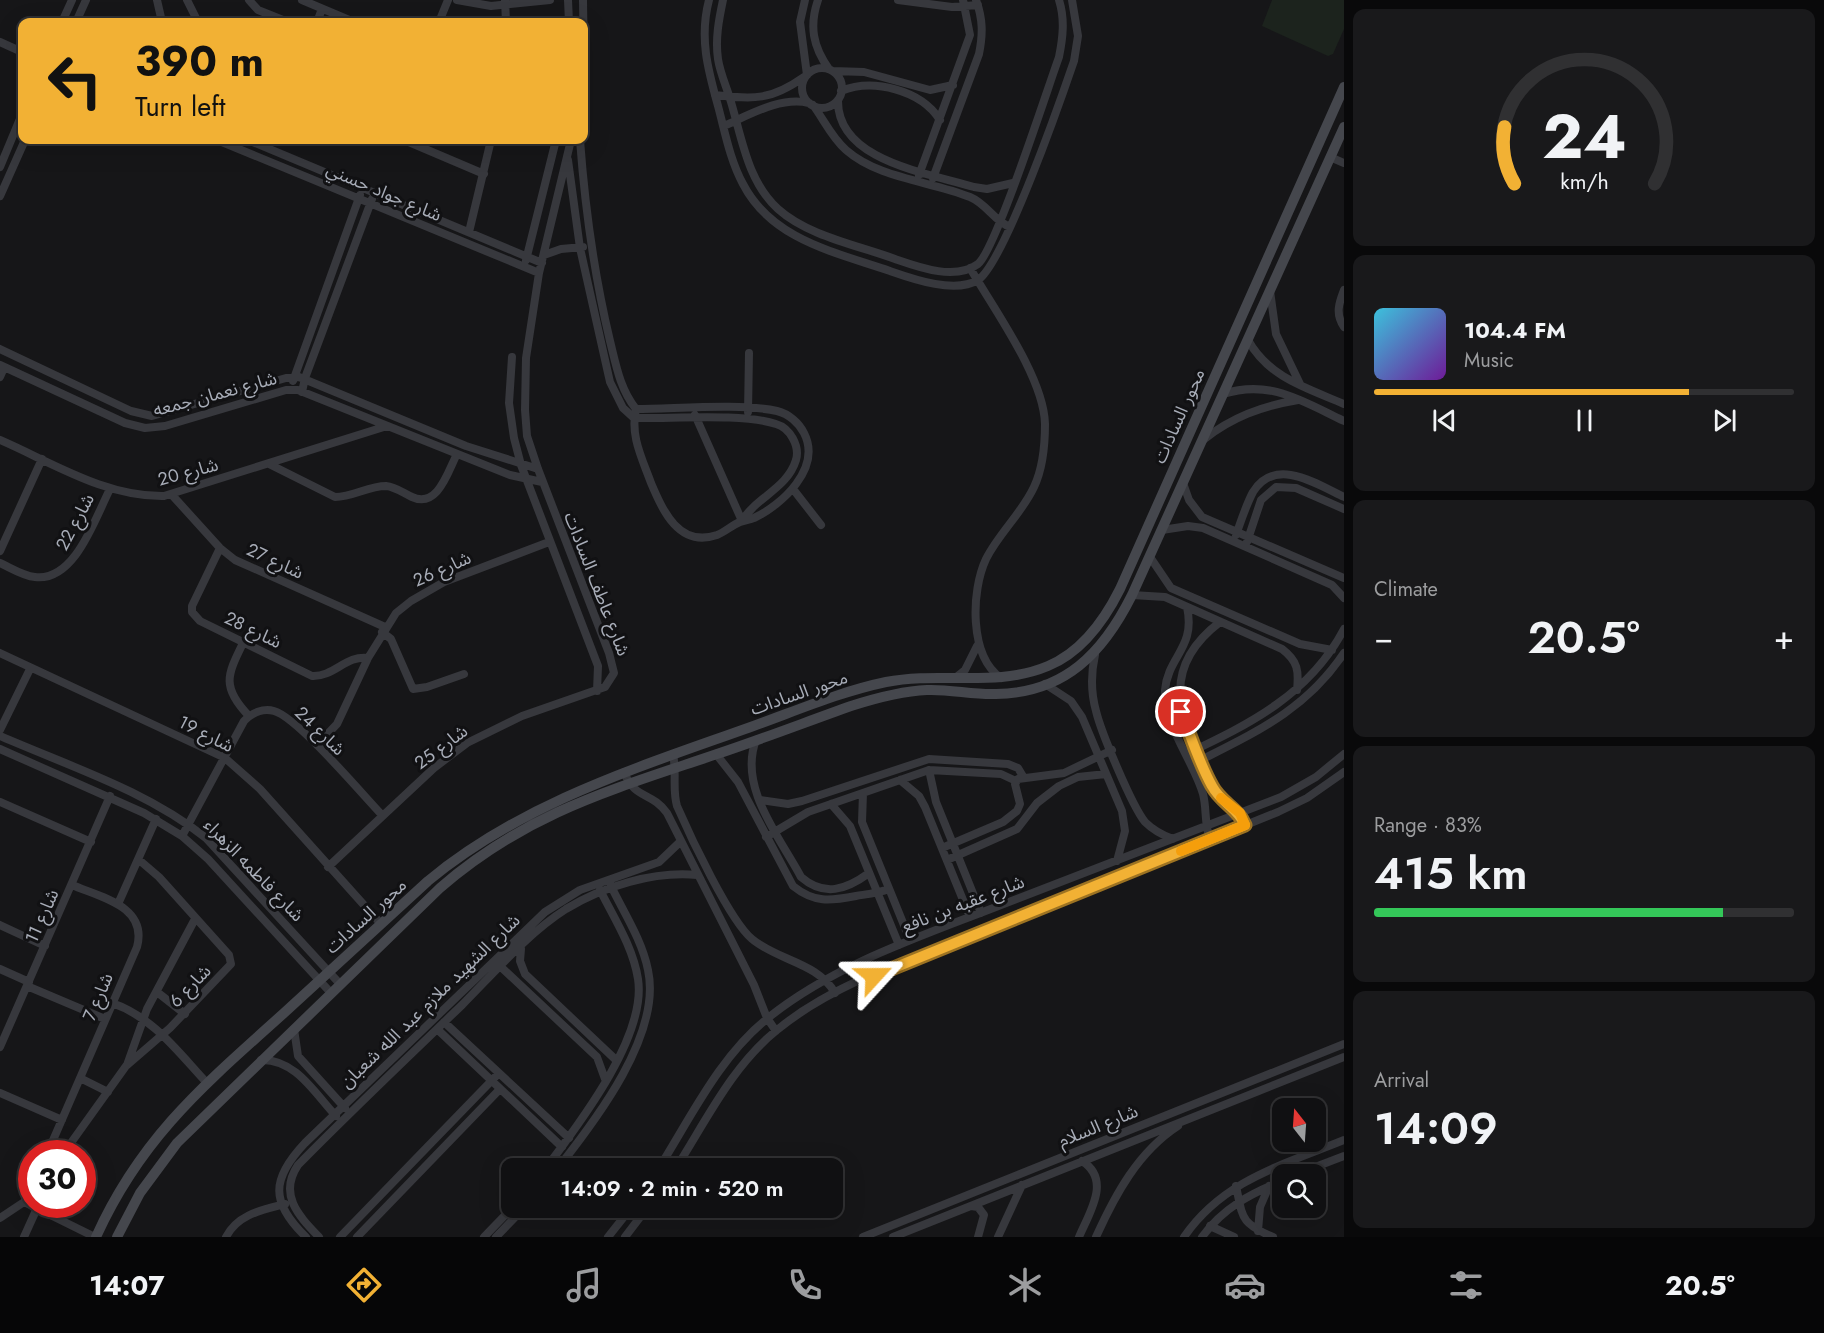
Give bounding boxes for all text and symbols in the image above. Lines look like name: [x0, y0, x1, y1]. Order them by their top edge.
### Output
text: 390 m: [135, 31, 264, 92]
icon: left: [36, 42, 114, 120]
text: Turn left: [135, 87, 225, 126]
text: 24: [1542, 91, 1626, 181]
street label: شارع جواد حسني: [322, 156, 446, 229]
text: km/h: [1560, 167, 1608, 198]
text: 104.4 FM: [1464, 314, 1566, 346]
text: Music: [1464, 346, 1514, 375]
street label: محور السادات: [1146, 364, 1212, 468]
street label: شارع نعمان جمعه: [150, 365, 280, 424]
icon: previous: [1428, 404, 1461, 437]
icon: pause: [1568, 404, 1601, 437]
icon: next: [1708, 404, 1741, 437]
street label: شارع 20: [155, 451, 221, 493]
street label: شارع 22: [49, 489, 102, 555]
street label: شارع عاطف السادات: [557, 508, 636, 660]
street label: شارع 27: [242, 536, 308, 586]
street label: شارع 26: [409, 545, 476, 594]
text: Climate: [1374, 575, 1438, 604]
street label: شارع 28: [220, 605, 286, 656]
text: 20.5°: [1527, 605, 1640, 670]
text: −: [1374, 614, 1393, 661]
text: +: [1774, 614, 1794, 661]
street label: محور السادات: [747, 664, 851, 722]
pin: [1155, 686, 1206, 737]
icon: arrive: [1164, 695, 1197, 728]
street label: شارع 24: [288, 700, 351, 762]
street label: شارع 19: [173, 709, 238, 760]
street label: شارع 25: [409, 718, 474, 777]
text: Range · 83%: [1374, 811, 1482, 840]
street label: شارع فاطمه الزهراء: [197, 813, 310, 928]
text: 415 km: [1374, 841, 1528, 906]
street label: شارع عقبه بن نافع: [898, 869, 1029, 940]
street label: محور السادات: [320, 872, 412, 960]
street label: شارع 11: [19, 885, 66, 948]
street label: شارع الشهيد ملازم عبد الله شعبان: [334, 908, 527, 1095]
position arrow: [842, 944, 906, 1008]
street label: شارع 6: [163, 959, 218, 1014]
street label: شارع 7: [76, 969, 121, 1025]
text: Arrival: [1374, 1066, 1429, 1095]
text: 14:09: [1374, 1096, 1498, 1161]
street label: شارع السلام: [1054, 1098, 1142, 1155]
north arrow: [1272, 1098, 1326, 1152]
map controls: [1272, 1098, 1326, 1218]
speed limit sign: 30: [18, 1140, 96, 1218]
button: search: [1272, 1164, 1326, 1218]
text: 14:09 · 2 min · 520 m: [560, 1172, 784, 1204]
icon: directions: [343, 1264, 385, 1306]
icon: music: [563, 1264, 605, 1306]
icon: phone: [784, 1264, 826, 1306]
icon: climate: [1004, 1264, 1046, 1306]
icon: car: [1224, 1264, 1266, 1306]
icon: filters: [1445, 1264, 1487, 1306]
text: 14:07: [89, 1266, 165, 1305]
text: 20.5°: [1665, 1266, 1735, 1305]

